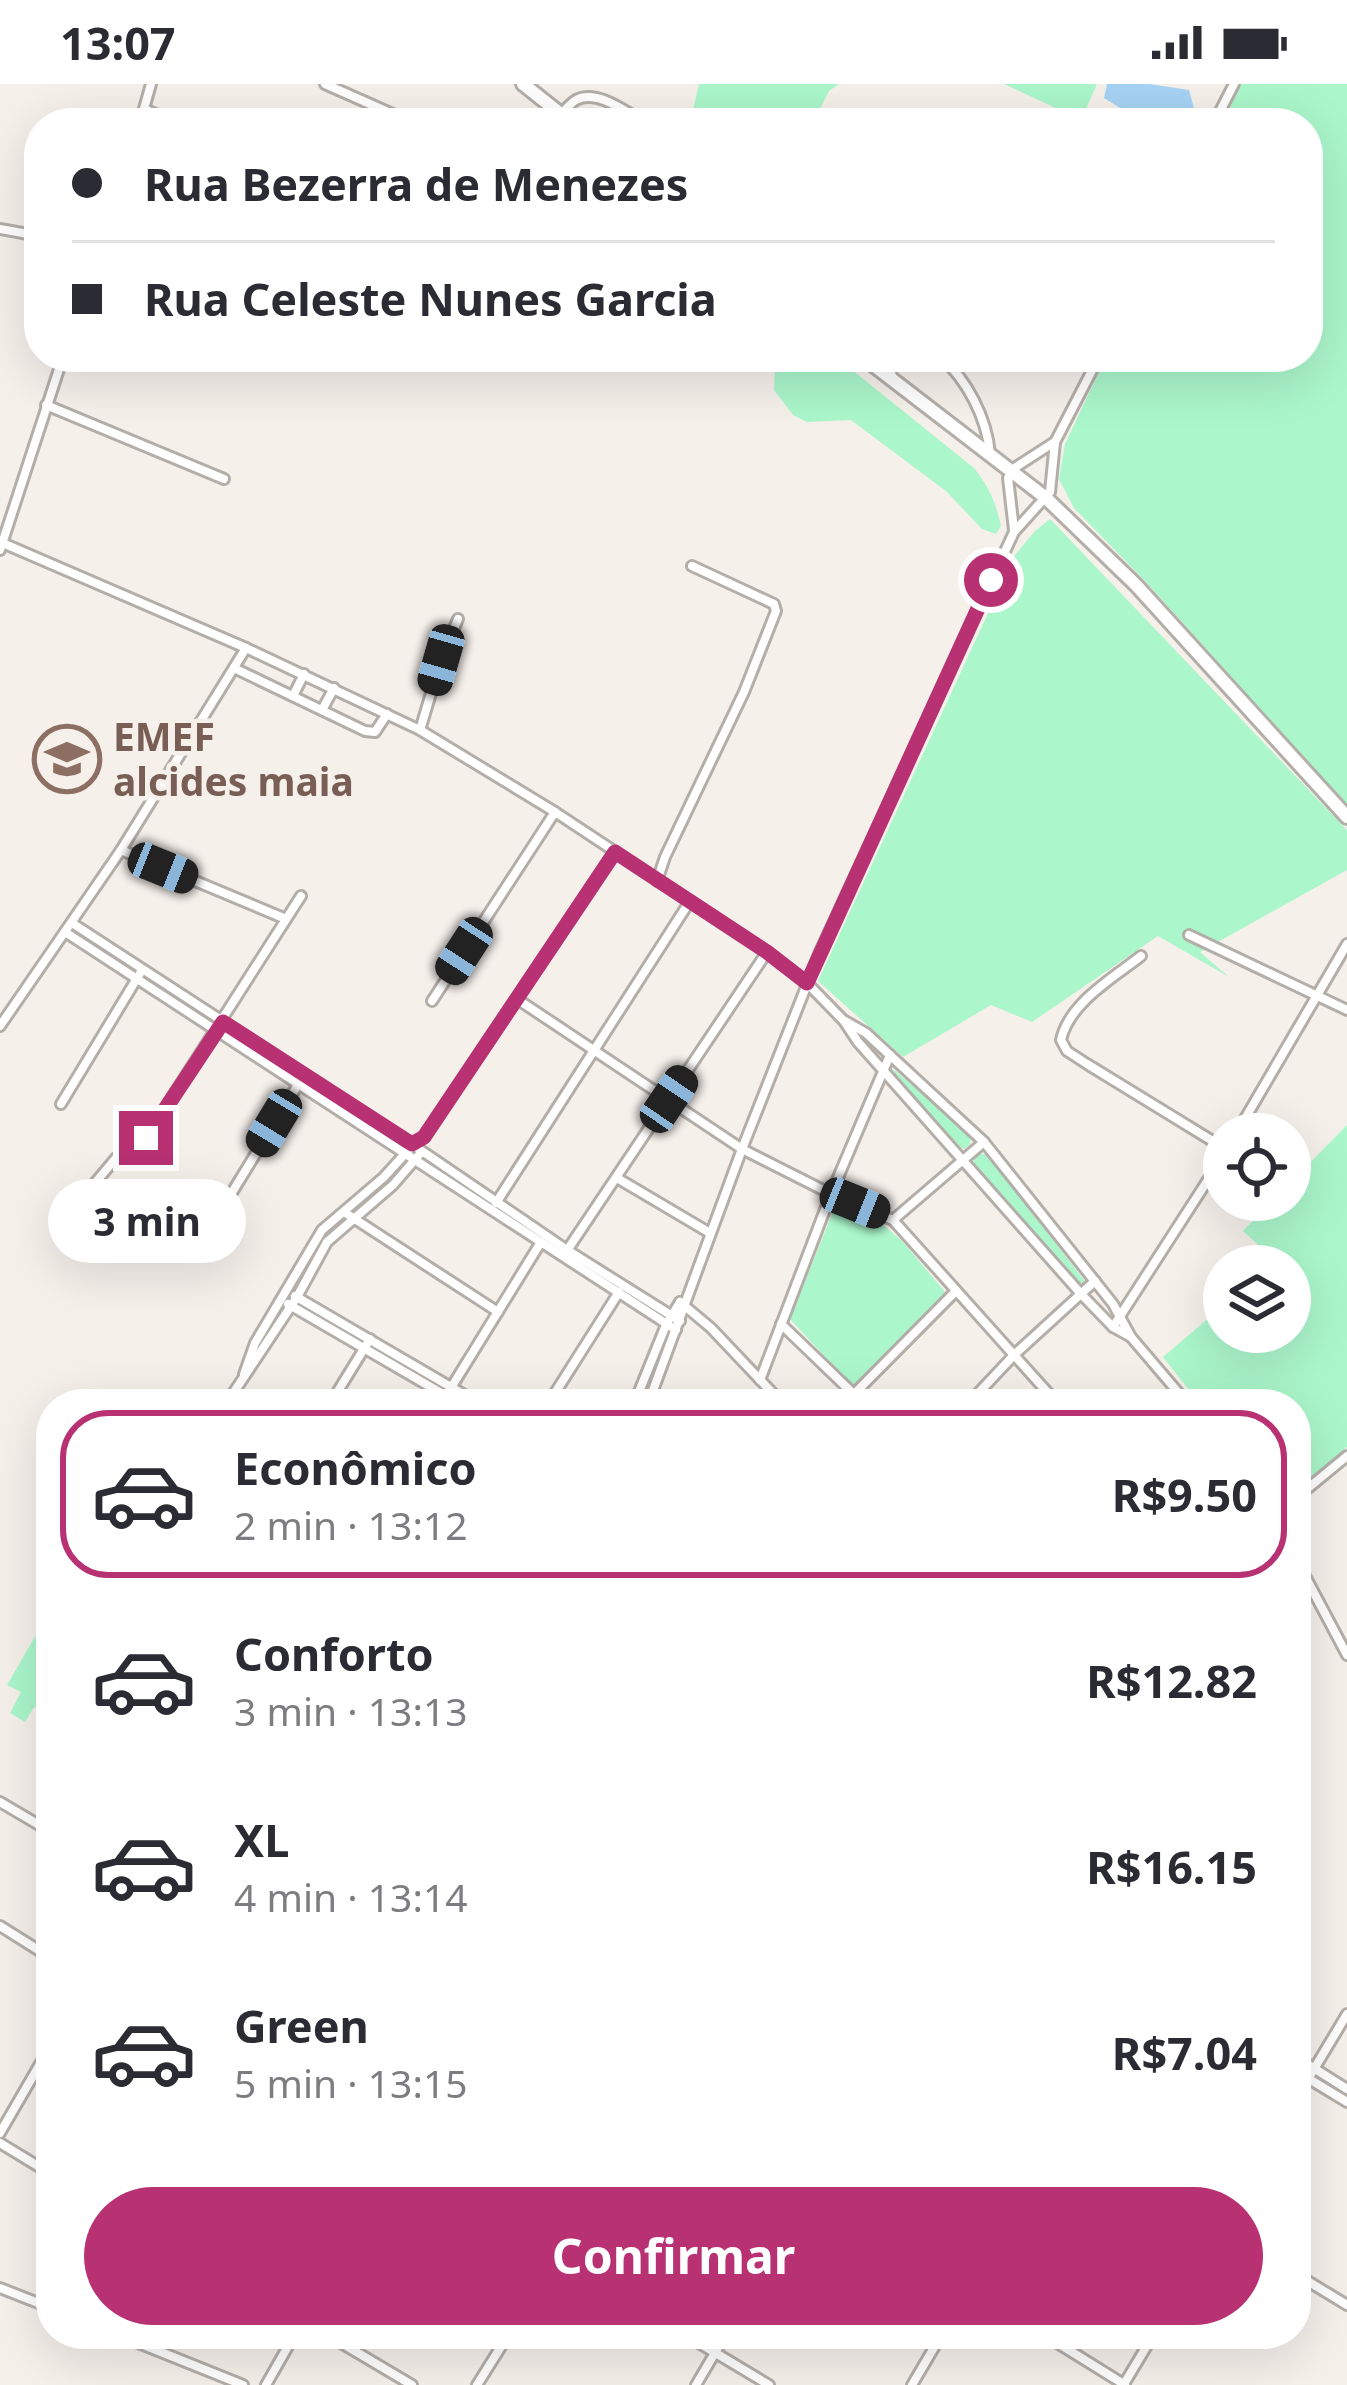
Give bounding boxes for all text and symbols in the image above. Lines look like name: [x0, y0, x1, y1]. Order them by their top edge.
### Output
text: 13:07: [60, 12, 176, 73]
text: Rua Bezerra de Menezes: [144, 153, 688, 214]
text: Rua Celeste Nunes Garcia: [144, 268, 717, 329]
route start: [964, 553, 1018, 607]
car: [414, 620, 468, 700]
place label: EMEF alcides maia: [113, 709, 354, 807]
school or university icon: EMEF alcides maia: [32, 724, 102, 794]
car: [123, 838, 203, 898]
car: [429, 911, 499, 991]
car: [634, 1059, 704, 1139]
car: [240, 1083, 308, 1163]
route end: [119, 1111, 173, 1165]
map controls: [1203, 1113, 1311, 1353]
button: locate: [1203, 1113, 1311, 1221]
car: [815, 1173, 895, 1233]
callout: 3 min: [47, 1180, 245, 1264]
text: 3 min: [93, 1194, 201, 1247]
button: layers: [1203, 1245, 1311, 1353]
text: Econômico: [234, 1437, 477, 1498]
icon: car: [90, 1440, 198, 1548]
text: R$9.50: [1112, 1464, 1257, 1525]
text: 2 min · 13:12: [234, 1498, 468, 1551]
text: Conforto: [234, 1623, 434, 1684]
icon: car: [90, 1626, 198, 1734]
text: R$12.82: [1086, 1650, 1257, 1711]
text: 3 min · 13:13: [234, 1684, 468, 1737]
text: XL: [234, 1809, 289, 1870]
icon: car: [90, 1812, 198, 1920]
text: R$16.15: [1086, 1836, 1257, 1897]
text: 4 min · 13:14: [234, 1870, 468, 1923]
text: Green: [234, 1995, 369, 2056]
icon: car: [90, 1998, 198, 2106]
text: R$7.04: [1112, 2022, 1257, 2083]
text: 5 min · 13:15: [234, 2056, 468, 2109]
button: Confirmar: [84, 2187, 1263, 2325]

